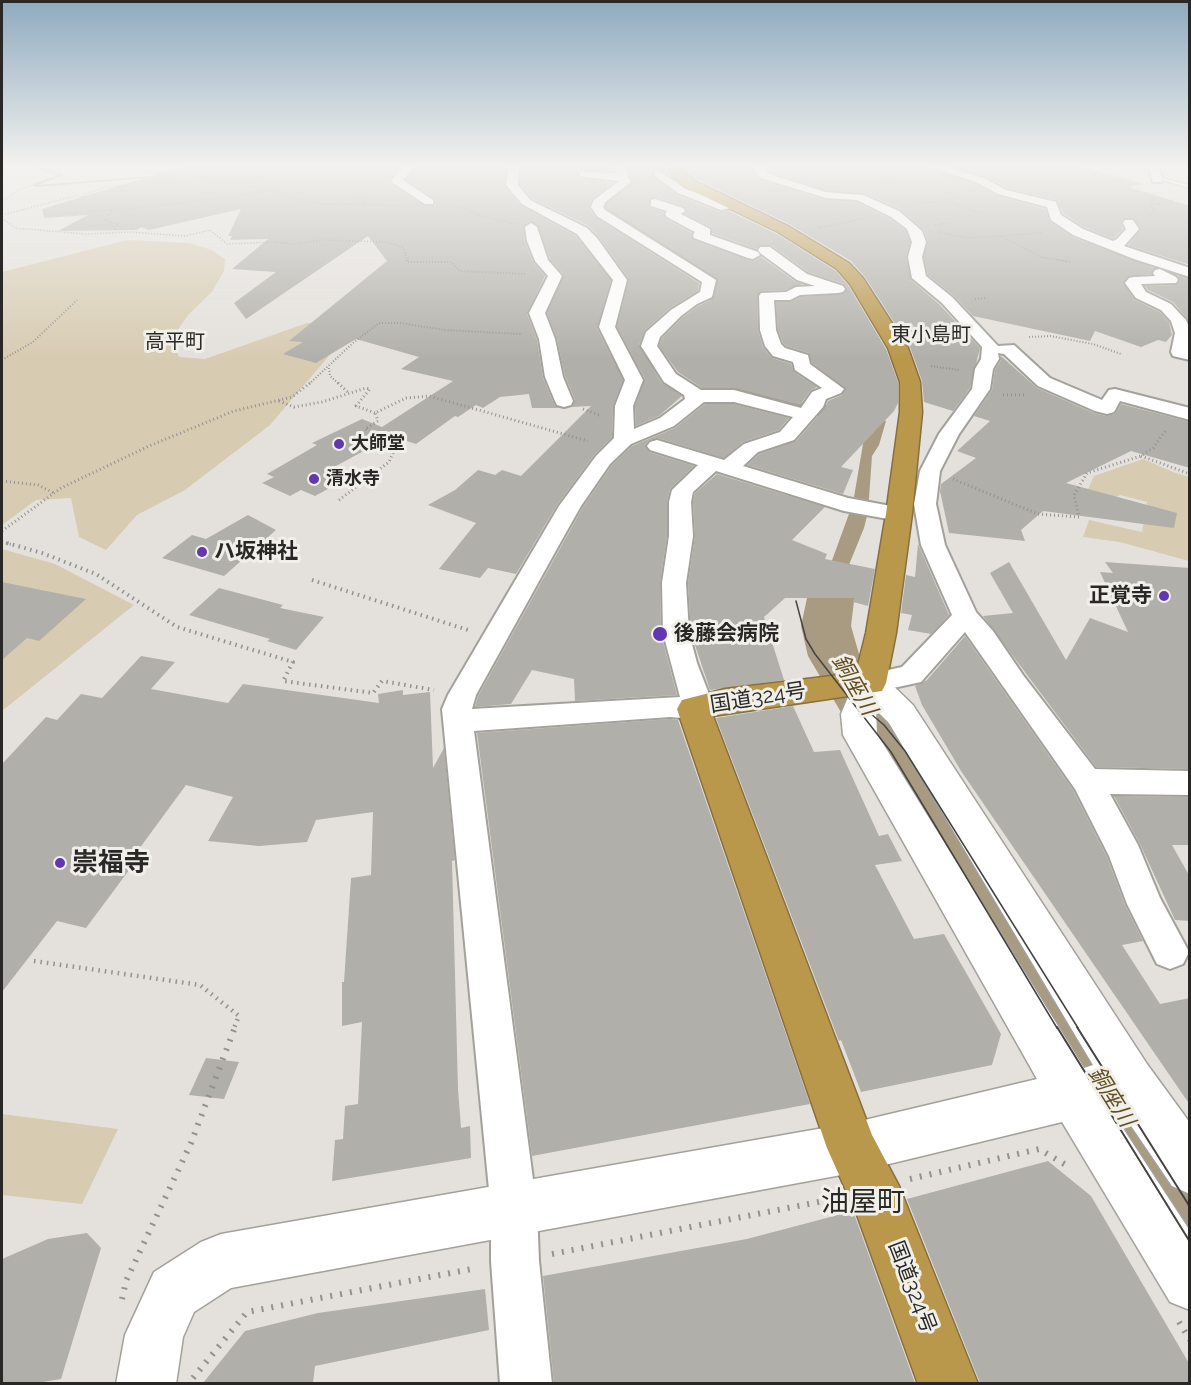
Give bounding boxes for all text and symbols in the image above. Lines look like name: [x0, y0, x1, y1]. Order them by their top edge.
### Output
district label: 東小島町: [891, 323, 971, 347]
district label: 高平町: [145, 330, 205, 354]
place label: 大師堂: [351, 433, 405, 455]
marker: 大師堂: [332, 437, 346, 451]
place label: 清水寺: [326, 468, 380, 490]
marker: 清水寺: [307, 472, 321, 486]
place label: ハ坂神社: [214, 539, 298, 565]
marker: ハ坂神社: [195, 545, 209, 559]
place label: 正覚寺: [1089, 583, 1152, 609]
marker: 正覚寺: [1157, 589, 1171, 603]
place label: 後藤会病院: [674, 621, 779, 647]
marker: 後藤会病院: [651, 625, 669, 643]
water label: 銅座川: [826, 650, 882, 720]
street label: 国道324号: [708, 678, 808, 718]
place label: 崇福寺: [72, 847, 150, 879]
marker: 崇福寺: [53, 856, 67, 870]
water label: 銅座川: [1082, 1062, 1140, 1132]
district label: 油屋町: [821, 1186, 905, 1220]
street label: 国道324号: [883, 1237, 941, 1337]

